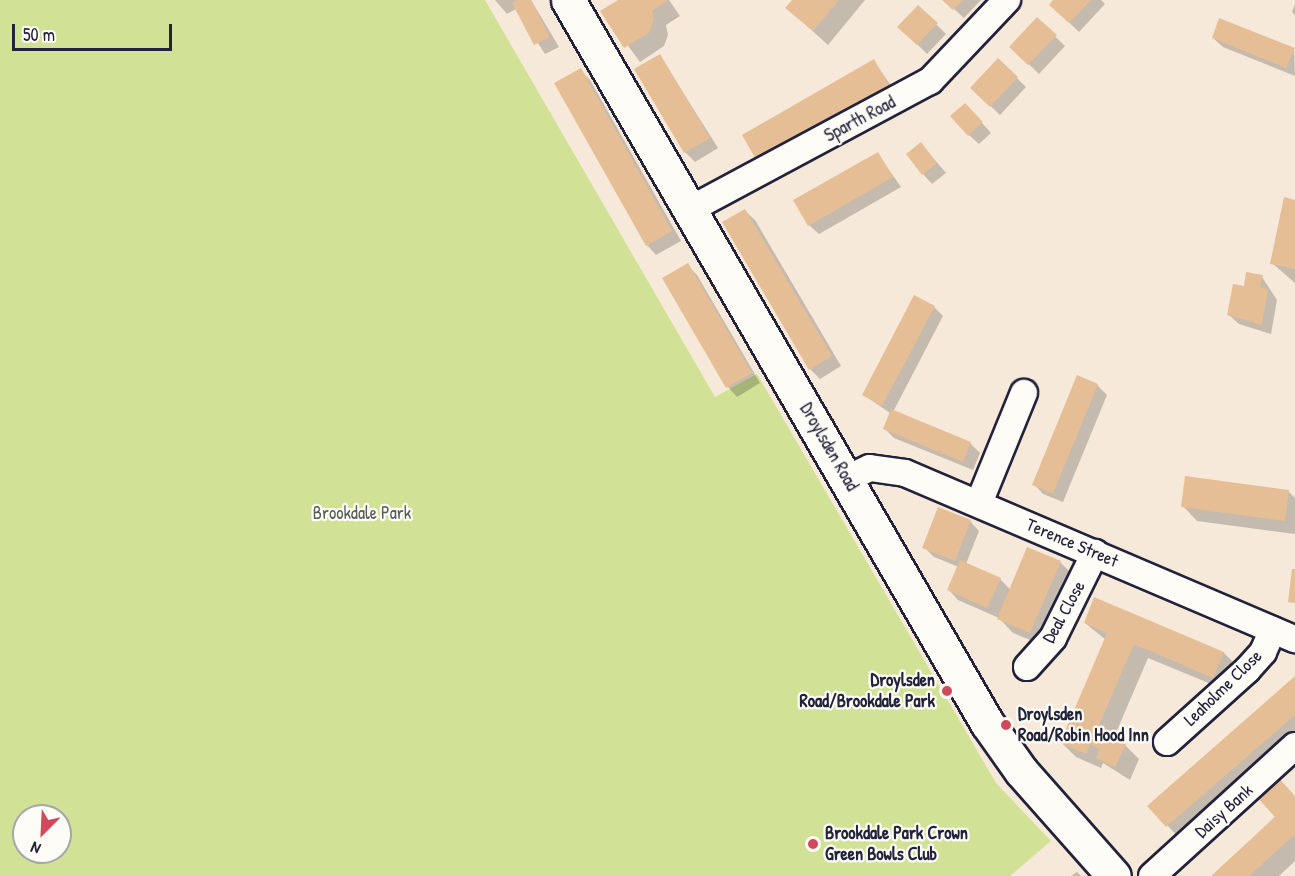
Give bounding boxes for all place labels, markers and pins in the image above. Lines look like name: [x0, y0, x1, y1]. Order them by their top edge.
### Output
place label: Droylsden Road/Brookdale Park: [800, 670, 935, 712]
marker: Droylsden Road/Brookdale Park: [940, 684, 954, 698]
place label: Droylsden Road/Robin Hood Inn: [1018, 704, 1149, 746]
marker: Droylsden Road/Robin Hood Inn: [999, 718, 1013, 732]
place label: Brookdale Park Crown Green Bowls Club: [825, 823, 968, 866]
marker: Brookdale Park Crown Green Bowls Club: [806, 837, 820, 851]

